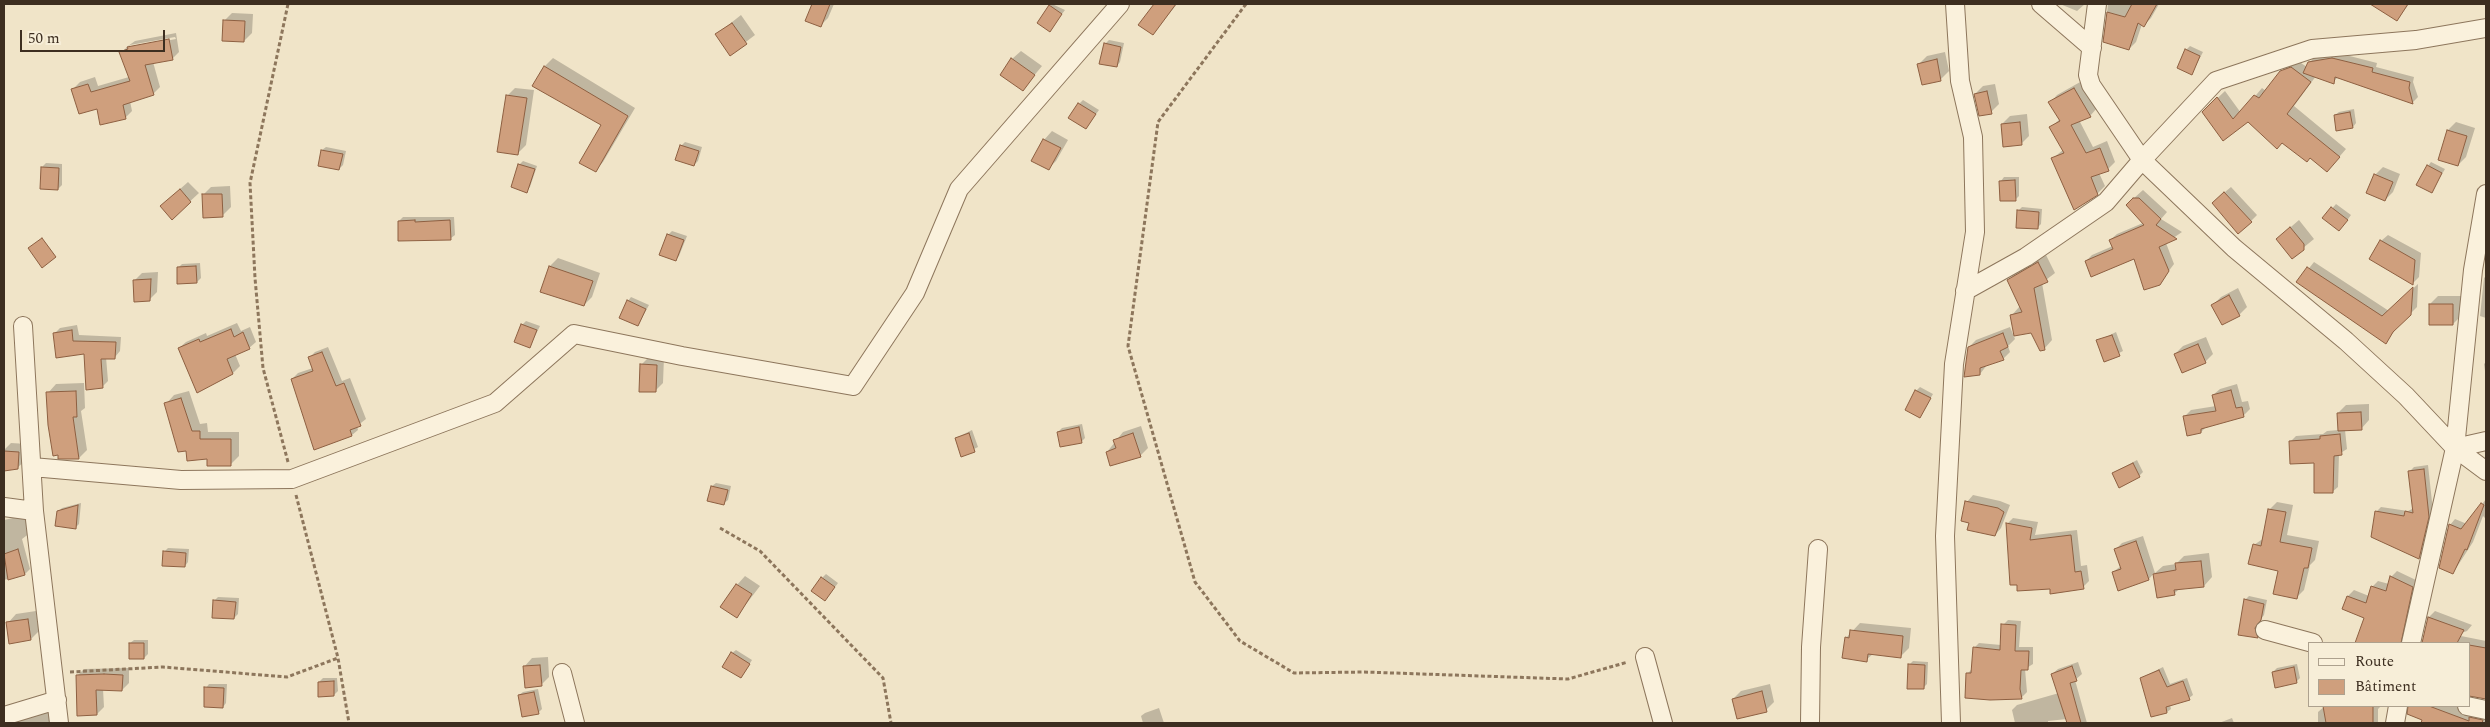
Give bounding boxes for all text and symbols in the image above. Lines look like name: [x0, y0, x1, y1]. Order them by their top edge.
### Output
scale bar: [22, 20, 168, 52]
text: 50 m: [28, 27, 60, 50]
legend: [2308, 642, 2470, 707]
text: Route: [2355, 650, 2394, 673]
text: Bâtiment: [2355, 675, 2416, 698]

